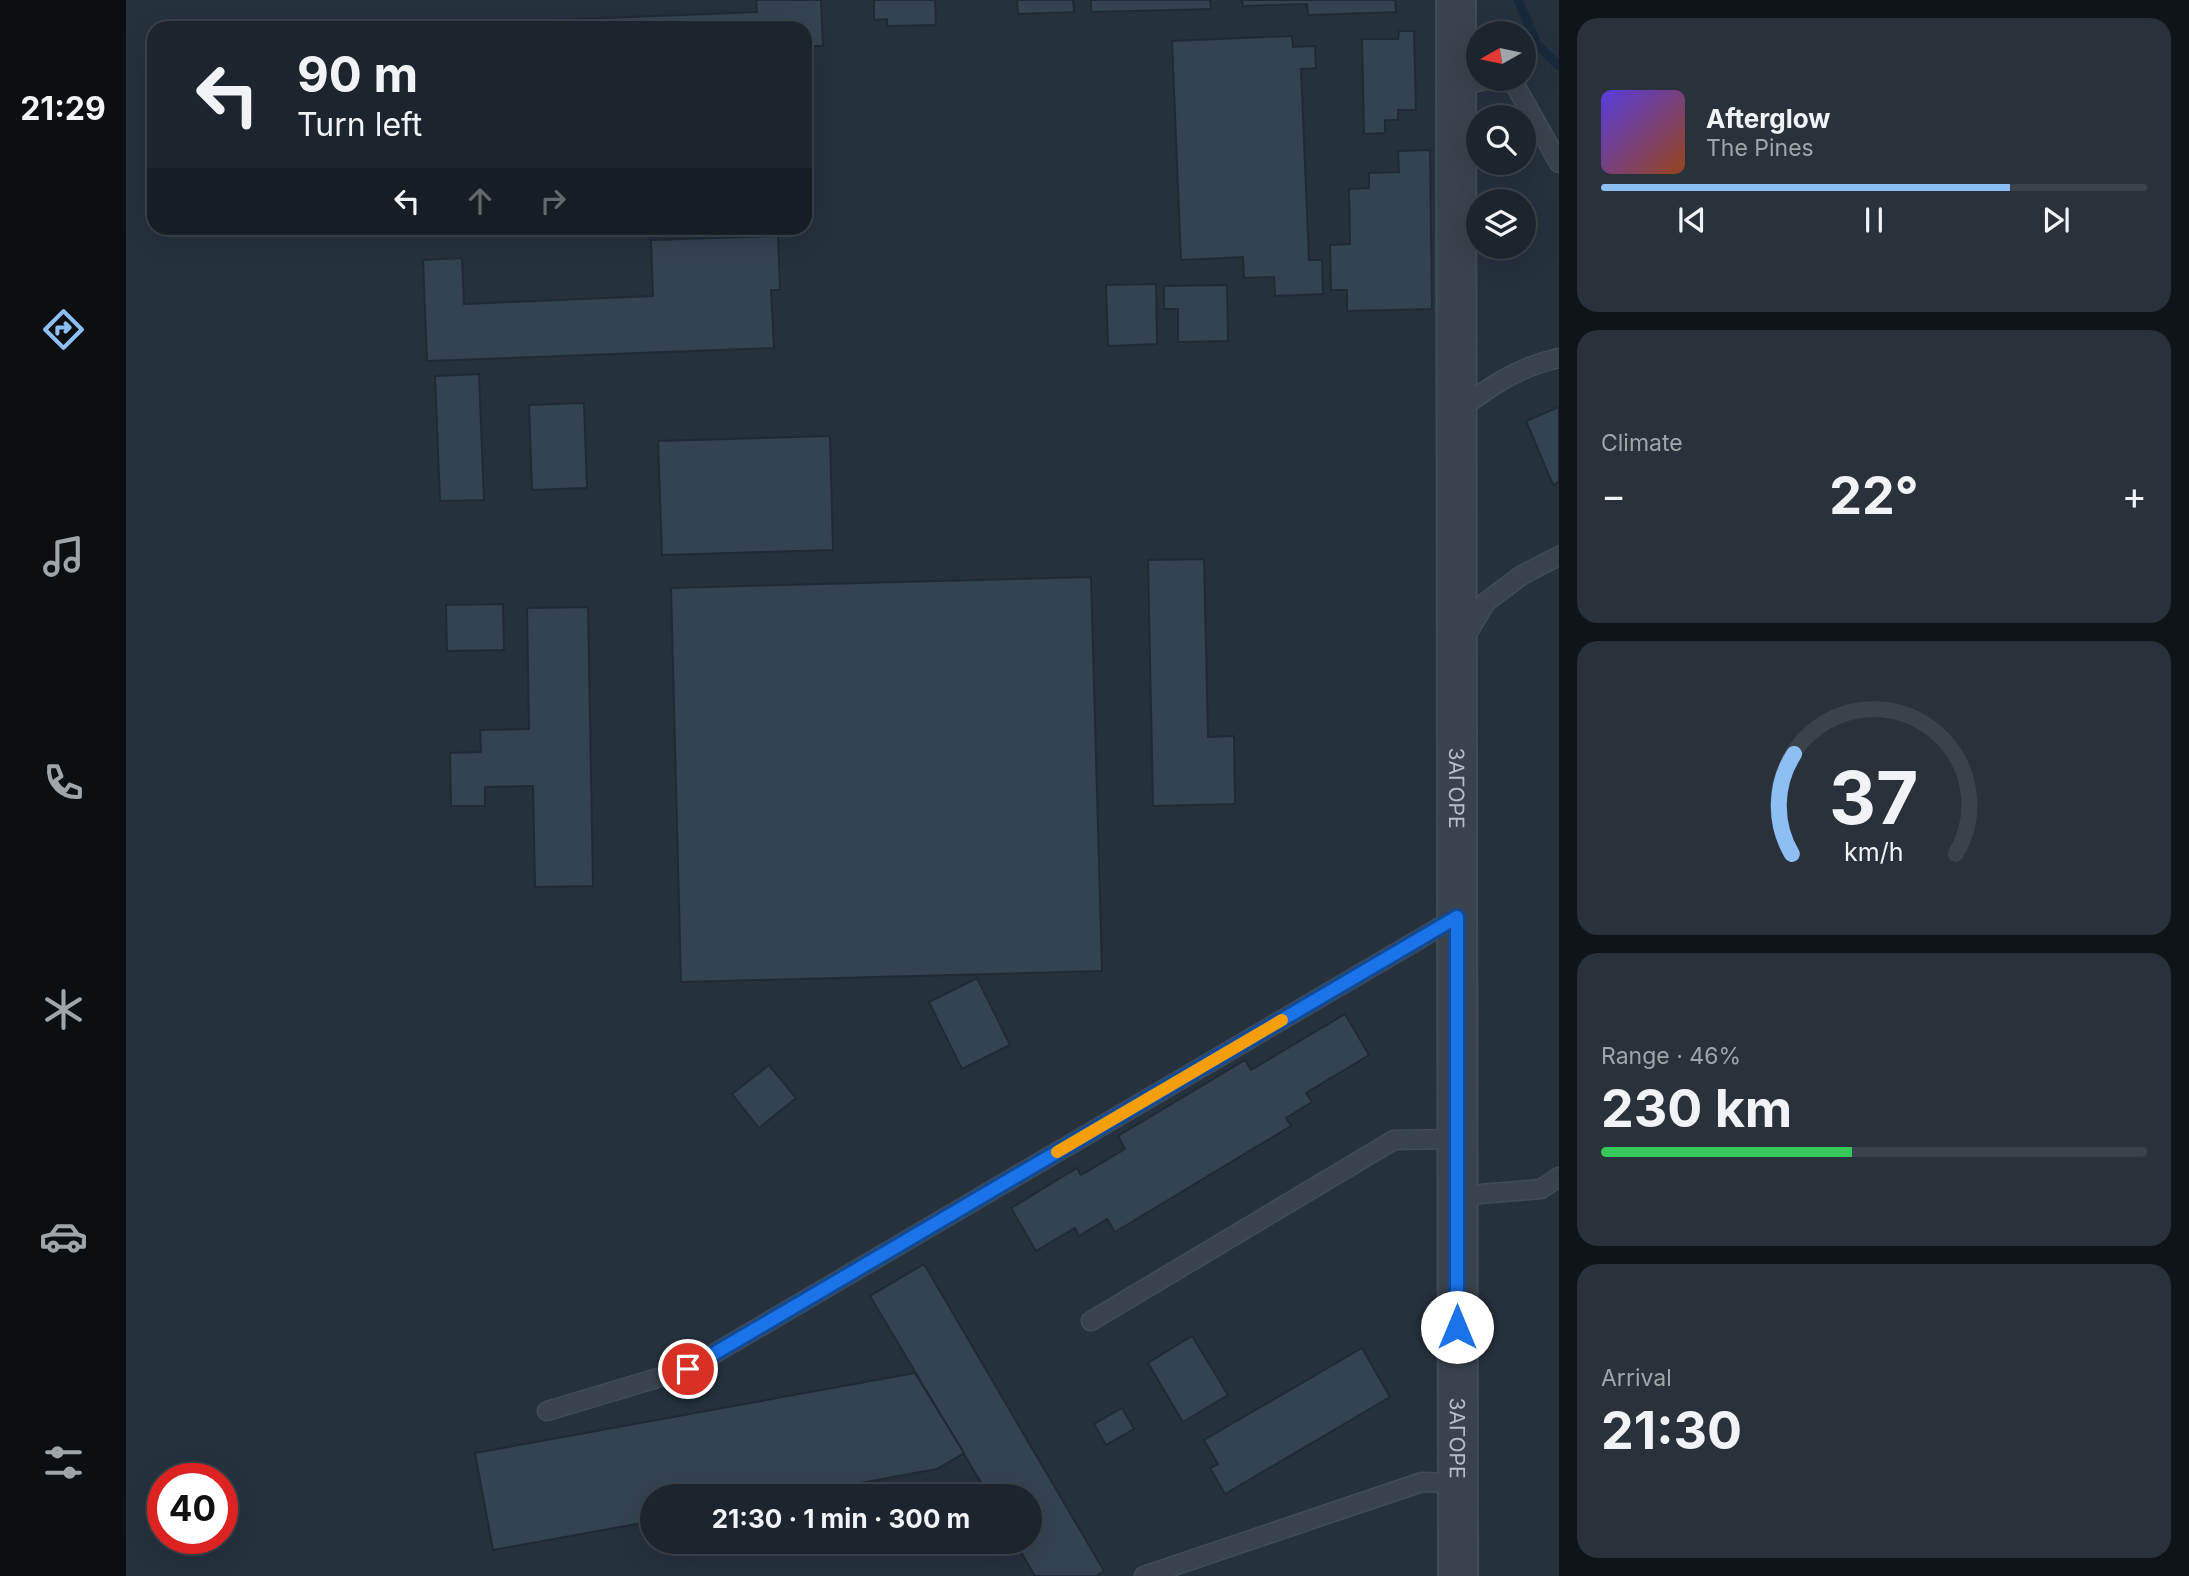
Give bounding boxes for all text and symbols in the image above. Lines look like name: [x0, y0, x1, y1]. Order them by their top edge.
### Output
north arrow: [1466, 21, 1536, 91]
map controls: [1466, 21, 1536, 259]
text: 90 m: [297, 45, 418, 104]
icon: left: [182, 49, 273, 140]
text: 21:29: [20, 89, 106, 128]
text: Afterglow: [1706, 103, 1830, 134]
text: Turn left: [297, 105, 422, 144]
button: search: [1466, 105, 1536, 175]
text: The Pines: [1706, 134, 1814, 162]
icon: left: [388, 182, 426, 220]
icon: ahead: [461, 182, 499, 220]
icon: right: [534, 182, 572, 220]
button: layers: [1466, 189, 1536, 259]
icon: previous: [1673, 201, 1711, 239]
icon: pause: [1855, 201, 1893, 239]
icon: next: [2037, 201, 2075, 239]
icon: directions: [39, 305, 88, 354]
text: Climate: [1601, 429, 1683, 457]
text: 22°: [1829, 464, 1919, 527]
text: −: [1601, 472, 1626, 518]
text: +: [2122, 472, 2147, 518]
icon: music: [39, 532, 88, 581]
street label: ЗАГОРЕ: [1444, 747, 1470, 829]
text: 37: [1829, 753, 1919, 842]
icon: phone: [39, 758, 88, 807]
text: km/h: [1844, 837, 1904, 867]
icon: climate: [39, 985, 88, 1034]
text: Range · 46%: [1601, 1042, 1741, 1070]
text: 230 km: [1601, 1077, 1792, 1140]
icon: car: [39, 1212, 88, 1261]
position arrow: [1420, 1290, 1494, 1364]
pin: [658, 1339, 718, 1399]
icon: arrive: [669, 1350, 707, 1388]
text: Arrival: [1601, 1364, 1672, 1392]
street label: ЗАГОРЕ: [1445, 1397, 1470, 1479]
text: 21:30: [1601, 1399, 1742, 1462]
icon: filters: [39, 1438, 88, 1487]
speed limit sign: 40: [147, 1463, 238, 1554]
text: 21:30 · 1 min · 300 m: [712, 1503, 970, 1534]

